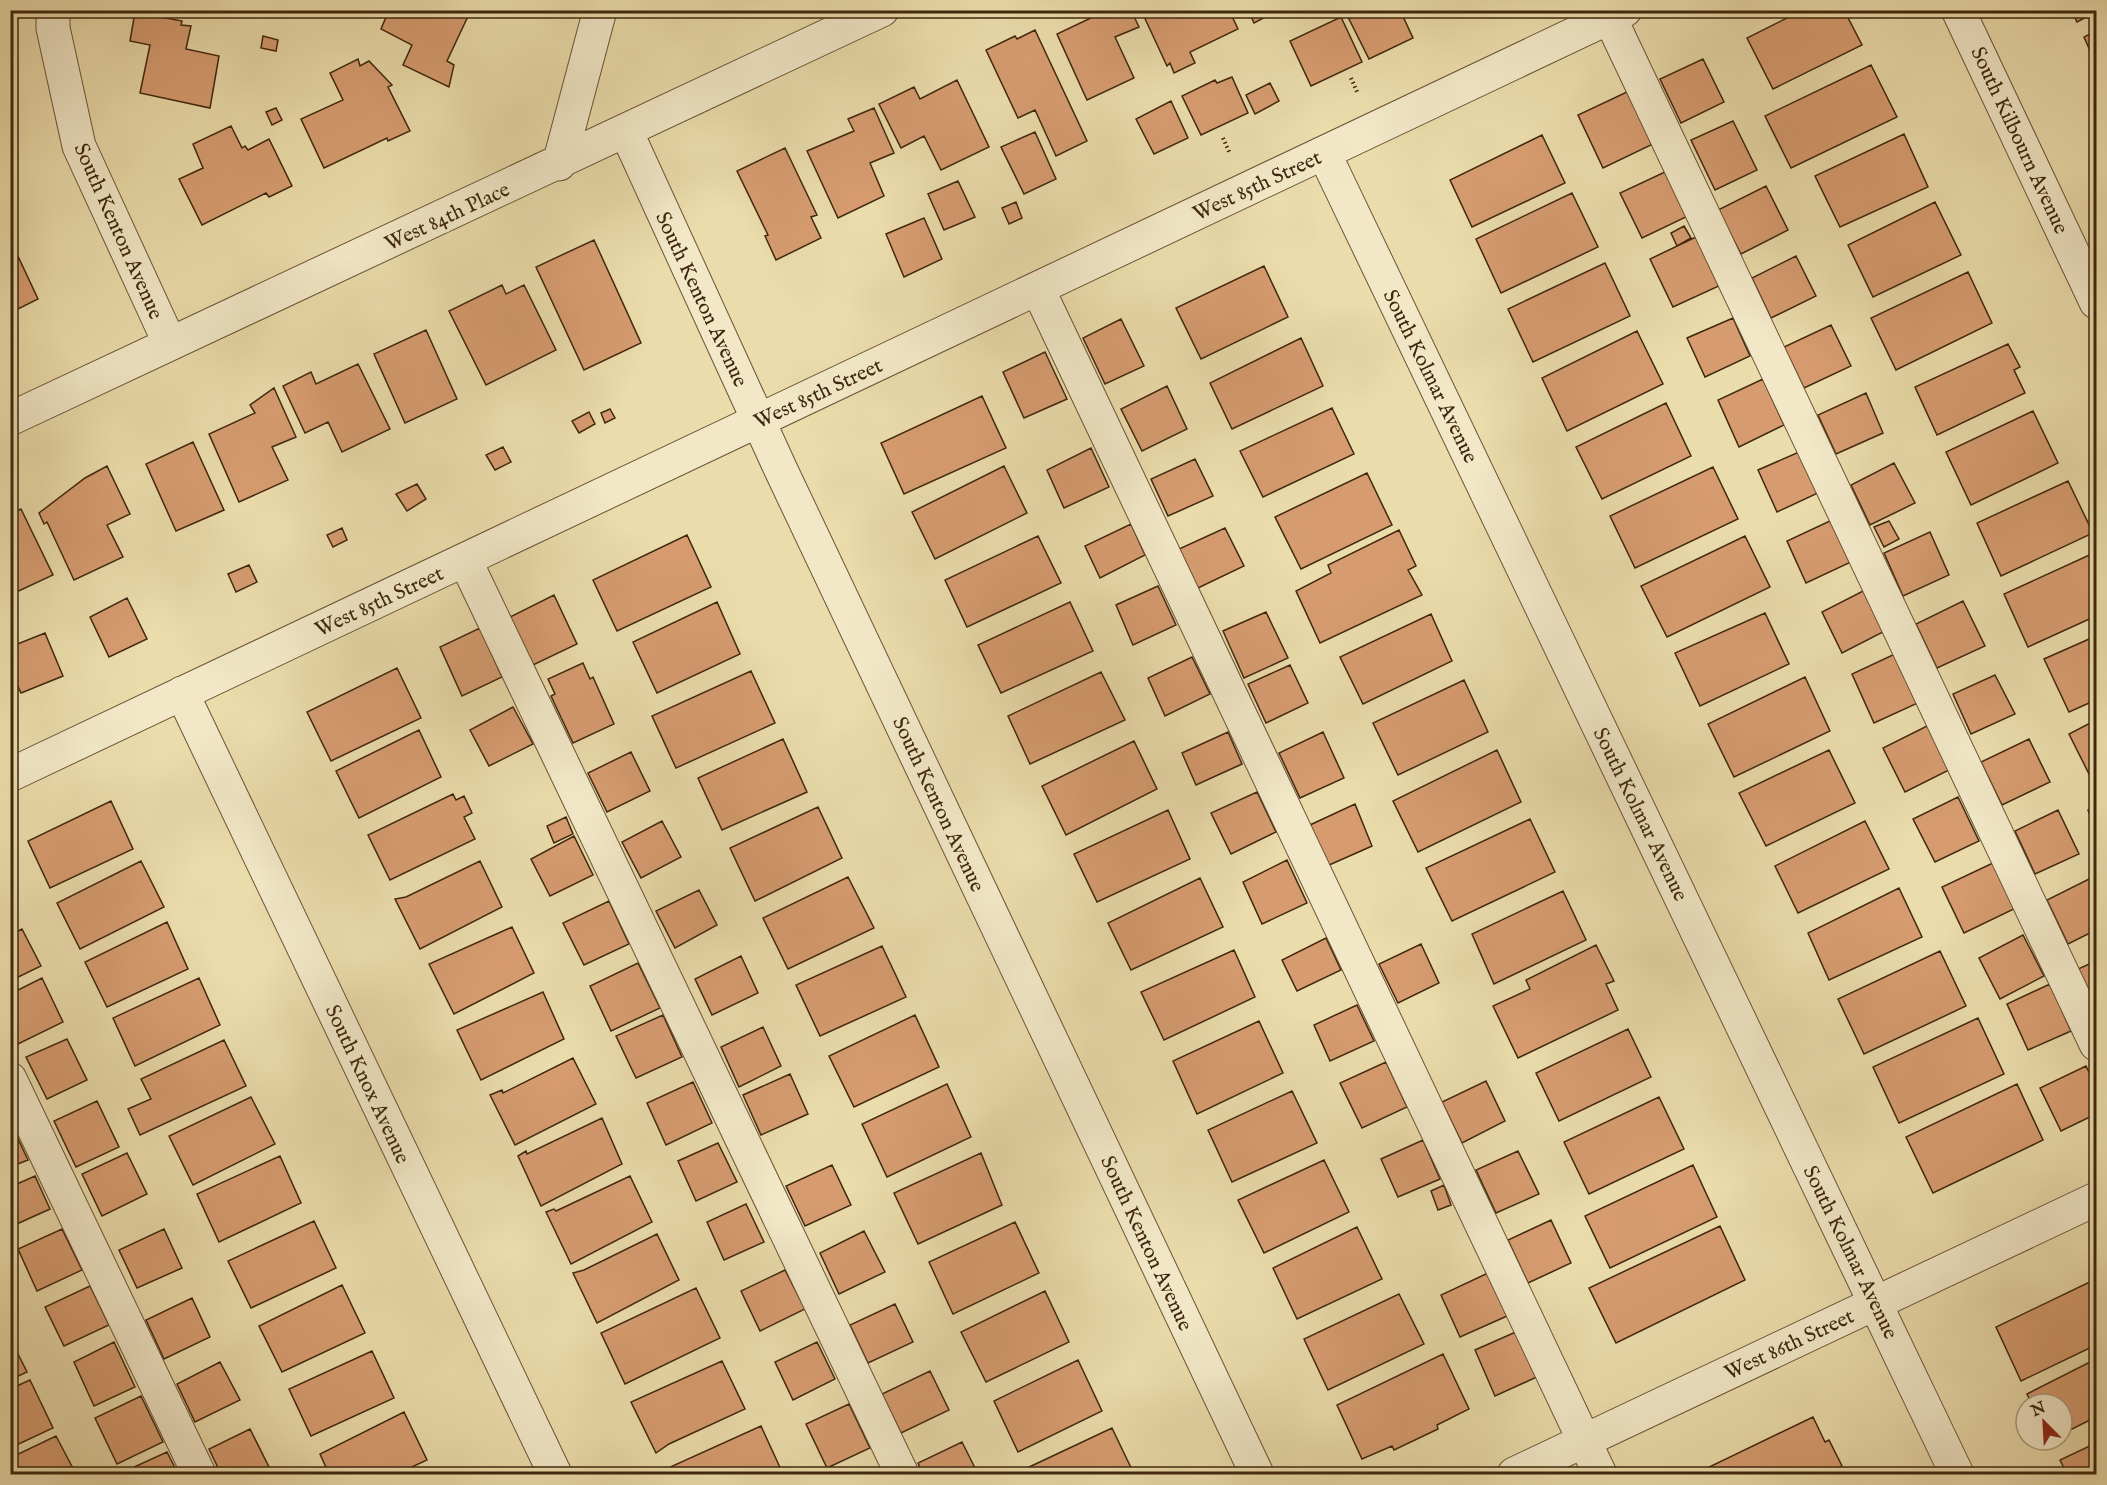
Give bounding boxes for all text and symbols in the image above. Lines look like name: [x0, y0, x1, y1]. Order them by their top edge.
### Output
street label: South Kilbourn Avenue: [1963, 43, 2074, 239]
street label: South Kenton Avenue: [67, 139, 169, 324]
street label: West 85th Street: [1189, 145, 1326, 228]
street label: West 84th Place: [381, 176, 515, 258]
street label: South Kenton Avenue: [648, 208, 753, 392]
street label: South Kolmar Avenue: [1376, 285, 1484, 468]
street label: West 85th Street: [750, 353, 887, 436]
street label: West 85th Street: [311, 561, 448, 644]
street label: South Kenton Avenue: [885, 713, 990, 897]
street label: South Kolmar Avenue: [1586, 723, 1694, 906]
street label: South Knox Avenue: [318, 1001, 415, 1169]
street label: South Kenton Avenue: [1093, 1152, 1198, 1336]
street label: South Kolmar Avenue: [1796, 1161, 1904, 1344]
street label: West 86th Street: [1720, 1304, 1859, 1387]
north arrow: [2014, 1392, 2074, 1452]
text: N: [2027, 1398, 2049, 1422]

